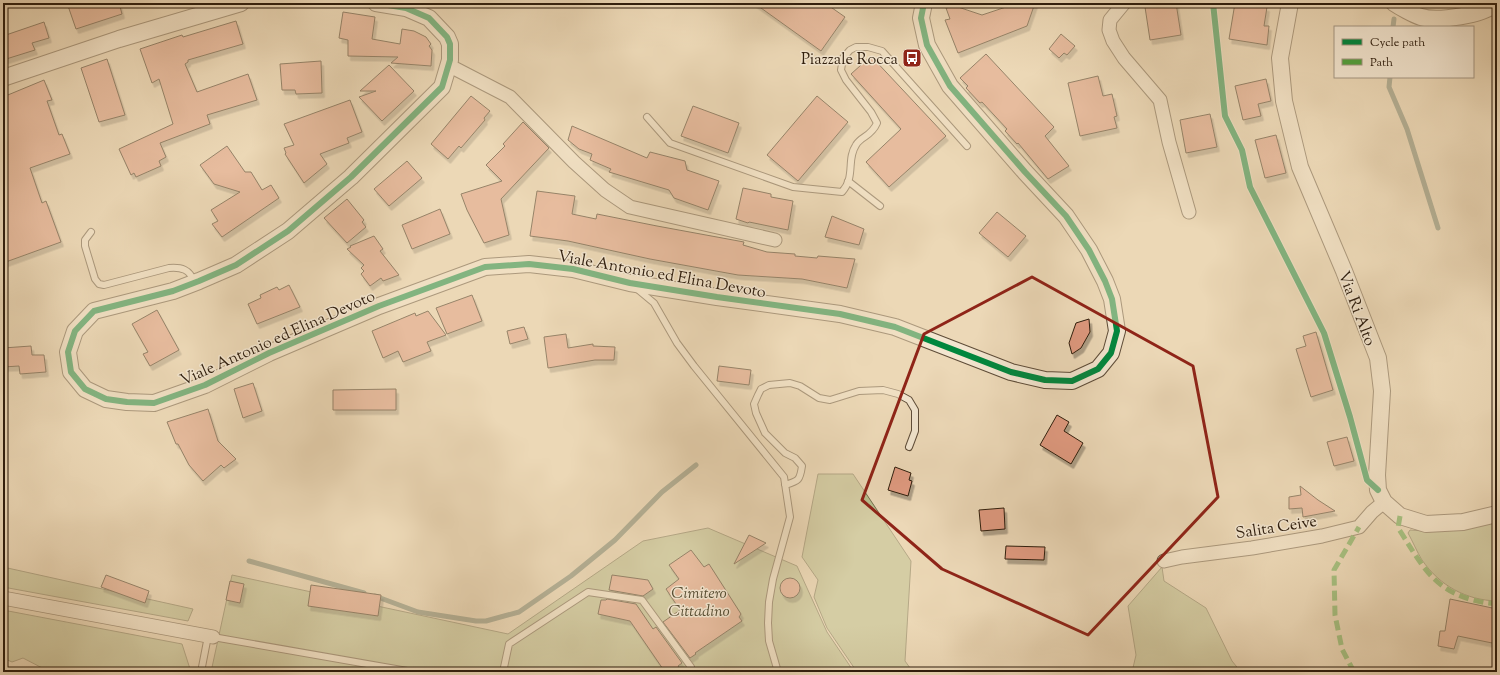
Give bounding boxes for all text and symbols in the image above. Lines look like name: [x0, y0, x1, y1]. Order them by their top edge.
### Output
legend: [1334, 26, 1474, 78]
text: Cycle path: [1370, 34, 1425, 52]
bus stop icon: Piazzale Rocca: [901, 47, 923, 69]
place label: Piazzale Rocca: [801, 49, 899, 72]
text: Path: [1370, 54, 1393, 72]
street label: Viale Antonio ed Elina Devoto: [556, 246, 768, 305]
street label: Via Ri Alto: [1331, 268, 1381, 350]
street label: Viale Antonio ed Elina Devoto: [177, 286, 379, 393]
street label: Salita Ceive: [1234, 511, 1319, 546]
park label: Cimitero Cittadino: [668, 583, 730, 624]

